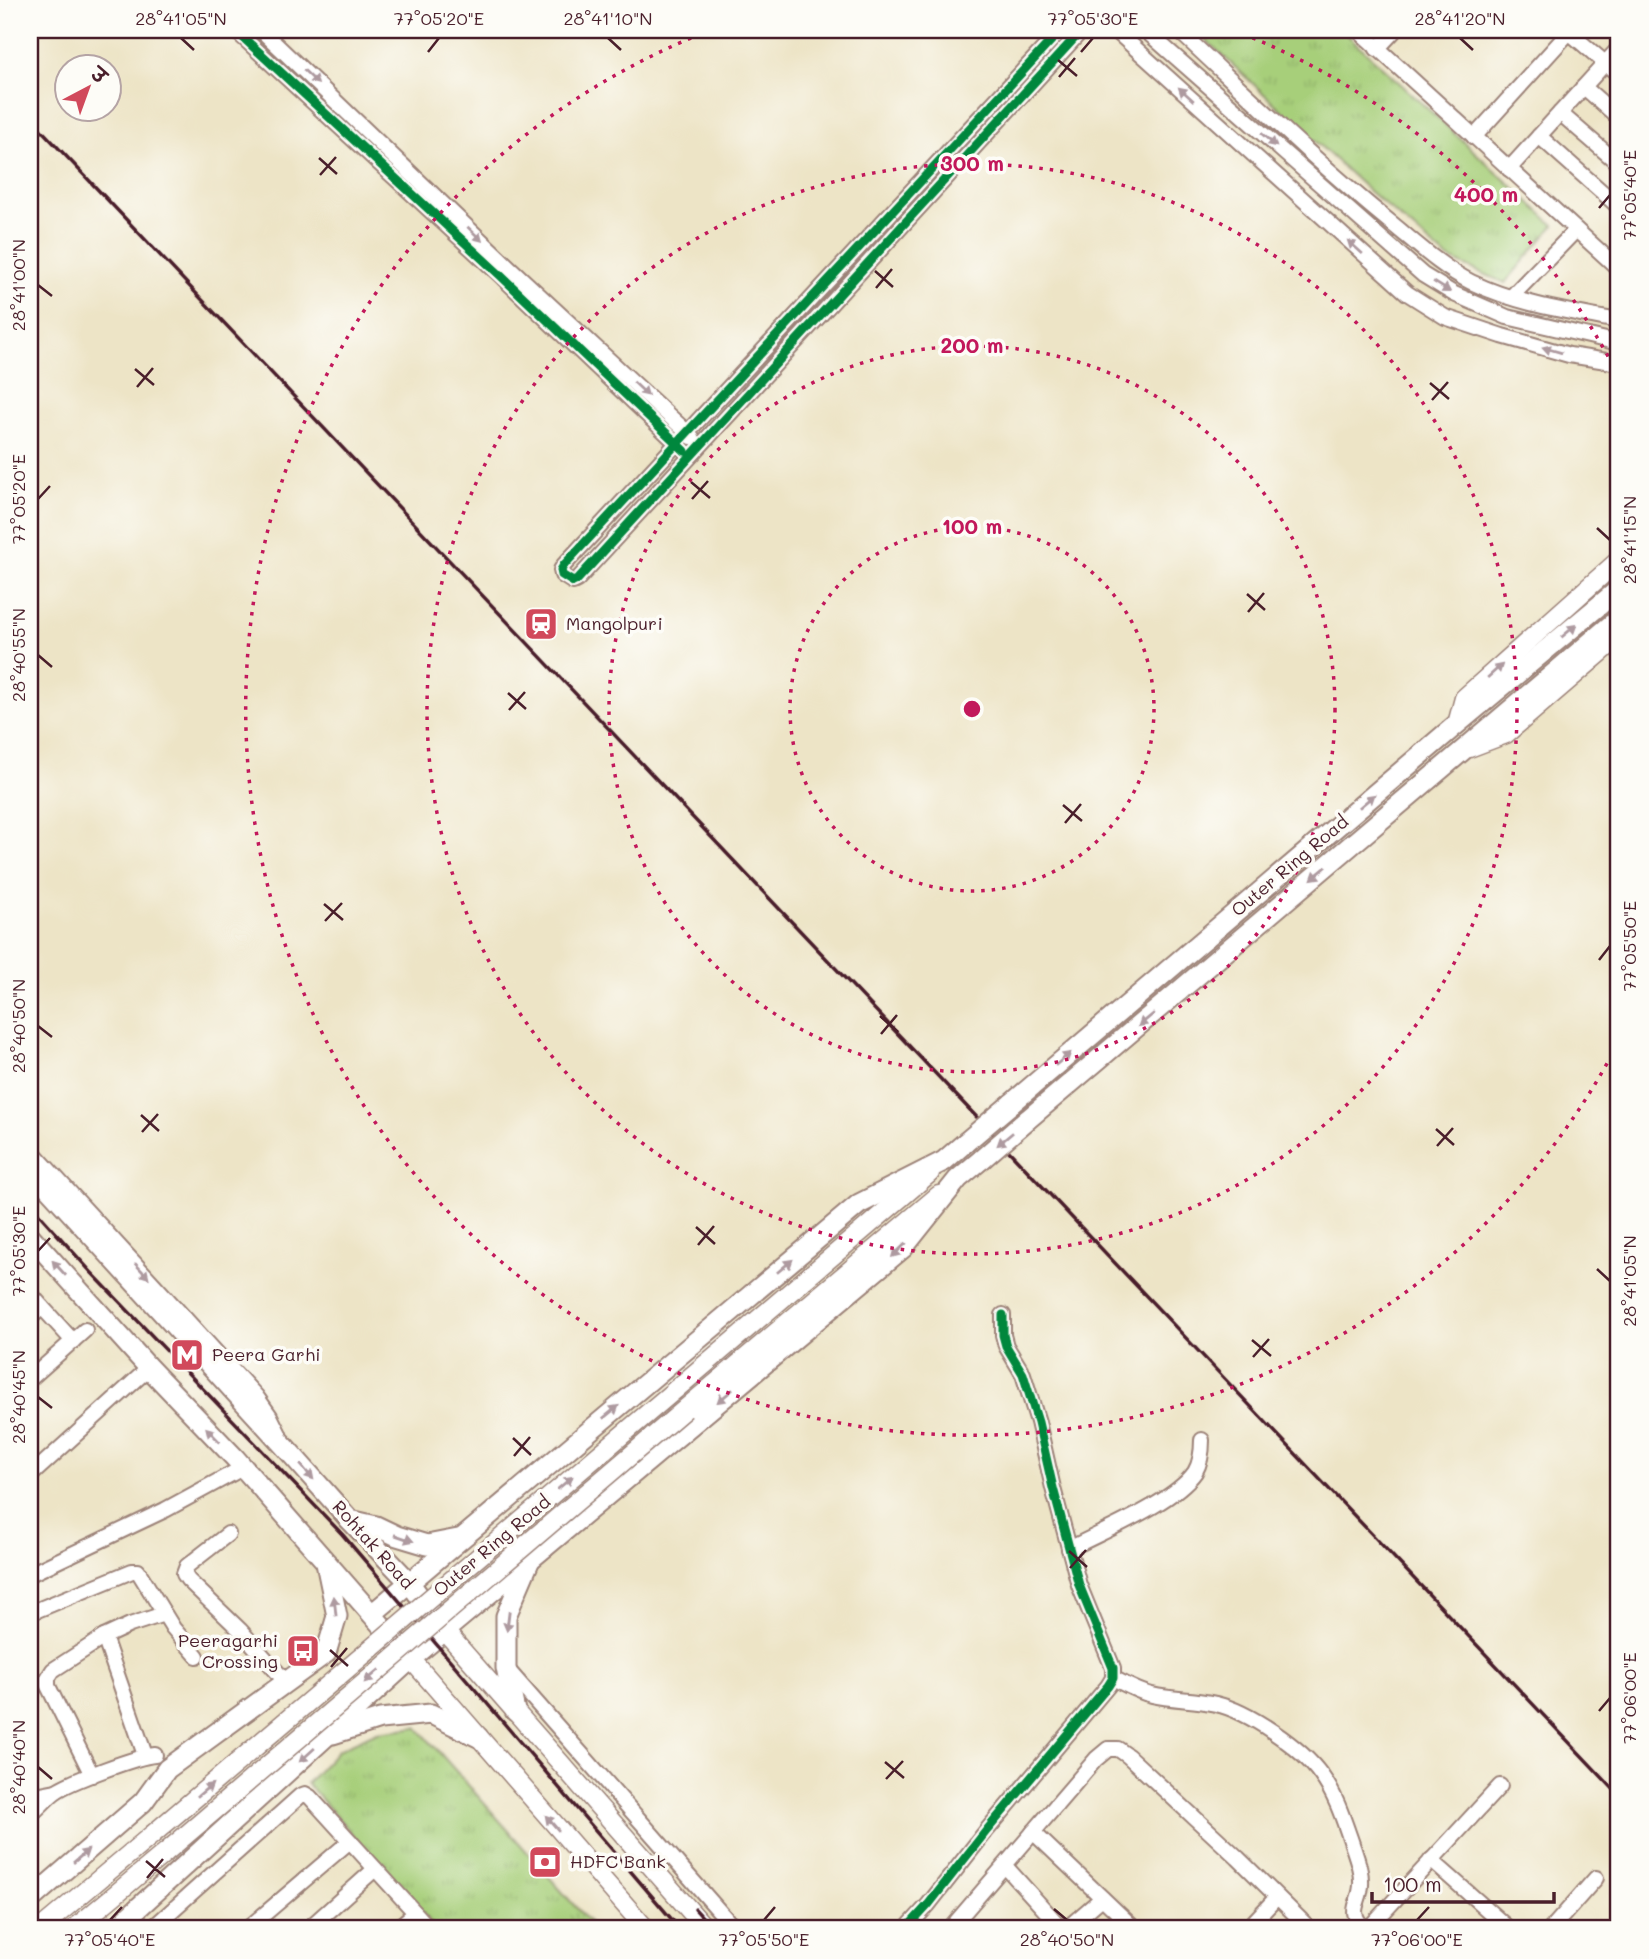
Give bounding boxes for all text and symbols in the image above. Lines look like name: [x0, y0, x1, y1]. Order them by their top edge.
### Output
text: 28°41'05"N: [135, 6, 227, 30]
text: 77°05'20"E: [394, 6, 484, 30]
text: 28°41'10"N: [563, 6, 653, 30]
text: 77°05'30"E: [1048, 6, 1138, 30]
text: 28°41'20"N: [1414, 6, 1506, 30]
north arrow: [52, 52, 122, 122]
text: उ: [85, 60, 114, 90]
one-way arrow: [302, 68, 319, 85]
one-way arrow: [1177, 86, 1195, 102]
one-way arrow: [1260, 132, 1278, 148]
text: 300 m: [940, 149, 1004, 176]
text: 77°05'40"E: [1617, 150, 1641, 240]
text: 400 m: [1454, 180, 1518, 207]
one-way arrow: [466, 226, 483, 242]
text: 28°41'00"N: [6, 239, 30, 331]
one-way arrow: [1346, 239, 1363, 255]
one-way arrow: [1433, 280, 1452, 293]
text: 200 m: [941, 331, 1003, 358]
one-way arrow: [1542, 345, 1563, 355]
one-way arrow: [632, 381, 649, 397]
text: 77°05'20"E: [6, 454, 30, 544]
text: 28°41'15"N: [1617, 496, 1641, 584]
text: 100 m: [942, 512, 1002, 539]
station icon: Mangolpuri: [522, 605, 560, 643]
text: 28°40'55"N: [6, 608, 30, 702]
place label: Mangolpuri: [566, 611, 663, 635]
one-way arrow: [1560, 623, 1578, 639]
one-way arrow: [1486, 663, 1504, 679]
centre of rings: [960, 697, 984, 721]
one-way arrow: [1357, 793, 1375, 808]
street label: Outer Ring Road: [1226, 809, 1353, 921]
one-way arrow: [1311, 865, 1328, 880]
text: 77°05'50"E: [1617, 901, 1641, 991]
text: 28°40'50"N: [6, 979, 30, 1073]
one-way arrow: [1137, 1012, 1155, 1028]
one-way arrow: [1055, 1052, 1072, 1067]
one-way arrow: [996, 1132, 1014, 1147]
text: 77°05'30"E: [6, 1206, 30, 1296]
text: 28°41'05"N: [1617, 1235, 1641, 1327]
one-way arrow: [891, 1242, 908, 1258]
one-way arrow: [777, 1259, 794, 1274]
one-way arrow: [51, 1260, 67, 1277]
one-way arrow: [134, 1262, 150, 1279]
metro station icon: Peera Garhi: [168, 1336, 206, 1374]
place label: Peera Garhi: [212, 1342, 321, 1366]
text: 28°40'45"N: [6, 1350, 30, 1444]
one-way arrow: [716, 1389, 734, 1404]
one-way arrow: [601, 1405, 619, 1420]
one-way arrow: [206, 1427, 222, 1444]
one-way arrow: [299, 1463, 315, 1481]
one-way arrow: [556, 1476, 574, 1491]
street label: Outer Ring Road: [428, 1489, 555, 1601]
street label: Rohtak Road: [327, 1495, 420, 1594]
one-way arrow: [394, 1533, 415, 1544]
one-way arrow: [329, 1595, 340, 1617]
one-way arrow: [502, 1610, 513, 1632]
place label: Peeragarhi Crossing: [178, 1628, 278, 1673]
bus stop icon: Peeragarhi Crossing: [284, 1632, 322, 1670]
text: 77°06'00"E: [1617, 1652, 1641, 1744]
one-way arrow: [363, 1668, 381, 1684]
text: 28°40'40"N: [6, 1720, 30, 1814]
one-way arrow: [298, 1747, 315, 1762]
one-way arrow: [196, 1782, 214, 1797]
one-way arrow: [544, 1814, 560, 1832]
bank icon: HDFC Bank: [526, 1843, 564, 1881]
one-way arrow: [73, 1849, 90, 1864]
place label: HDFC Bank: [570, 1849, 666, 1873]
scale bar: [1372, 1861, 1554, 1905]
text: 100 m: [1383, 1870, 1442, 1897]
text: 77°05'40"E: [65, 1927, 155, 1951]
text: 77°05'50"E: [719, 1927, 809, 1951]
text: 28°40'50"N: [1020, 1927, 1114, 1951]
text: 77°06'00"E: [1371, 1927, 1463, 1951]

